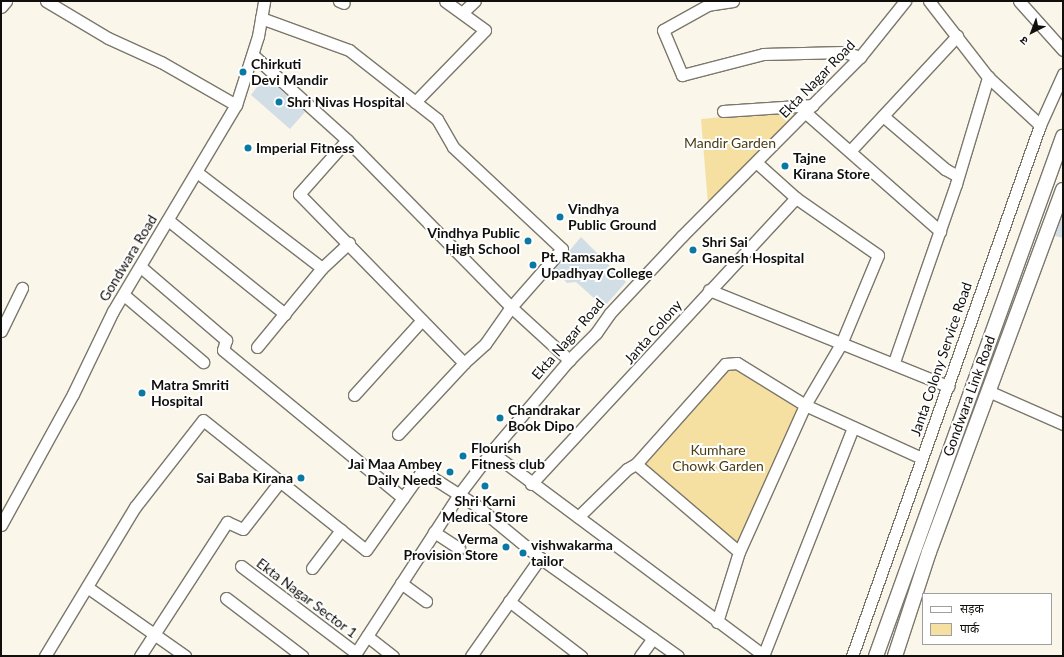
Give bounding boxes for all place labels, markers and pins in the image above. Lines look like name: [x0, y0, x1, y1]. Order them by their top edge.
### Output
place label: Chirkuti Devi Mandir: [251, 56, 328, 88]
marker: Chirkuti Devi Mandir: [238, 67, 248, 77]
place label: Shri Nivas Hospital: [287, 94, 405, 110]
marker: Shri Nivas Hospital: [274, 97, 284, 107]
place label: Imperial Fitness: [256, 140, 354, 156]
marker: Imperial Fitness: [243, 143, 253, 153]
place label: Tajne Kirana Store: [793, 150, 870, 182]
marker: Tajne Kirana Store: [780, 161, 790, 171]
place label: Vindhya Public Ground: [568, 201, 657, 234]
marker: Vindhya Public Ground: [555, 212, 565, 222]
place label: Vindhya Public High School: [427, 225, 520, 258]
place label: Shri Sai Ganesh Hospital: [702, 234, 804, 266]
marker: Vindhya Public High School: [523, 236, 533, 246]
marker: Shri Sai Ganesh Hospital: [687, 244, 699, 256]
place label: Pt. Ramsakha Upadhyay College: [541, 249, 653, 282]
marker: Pt. Ramsakha Upadhyay College: [528, 260, 538, 270]
place label: Matra Smriti Hospital: [151, 377, 229, 410]
marker: Matra Smriti Hospital: [136, 387, 148, 399]
place label: Chandrakar Book Dipo: [508, 402, 580, 434]
marker: Chandrakar Book Dipo: [495, 413, 505, 423]
place label: Flourish Fitness club: [471, 440, 545, 472]
marker: Flourish Fitness club: [458, 451, 468, 461]
place label: Jai Maa Ambey Daily Needs: [347, 456, 442, 488]
marker: Jai Maa Ambey Daily Needs: [445, 467, 455, 477]
place label: Sai Baba Kirana: [196, 470, 293, 486]
marker: Sai Baba Kirana: [296, 473, 306, 483]
marker: Shri Karni Medical Store: [480, 481, 490, 491]
place label: Shri Karni Medical Store: [442, 493, 528, 526]
place label: Verma Provision Store: [404, 531, 498, 564]
place label: vishwakarma tailor: [531, 537, 613, 570]
marker: Verma Provision Store: [501, 542, 511, 552]
marker: vishwakarma tailor: [518, 548, 528, 558]

